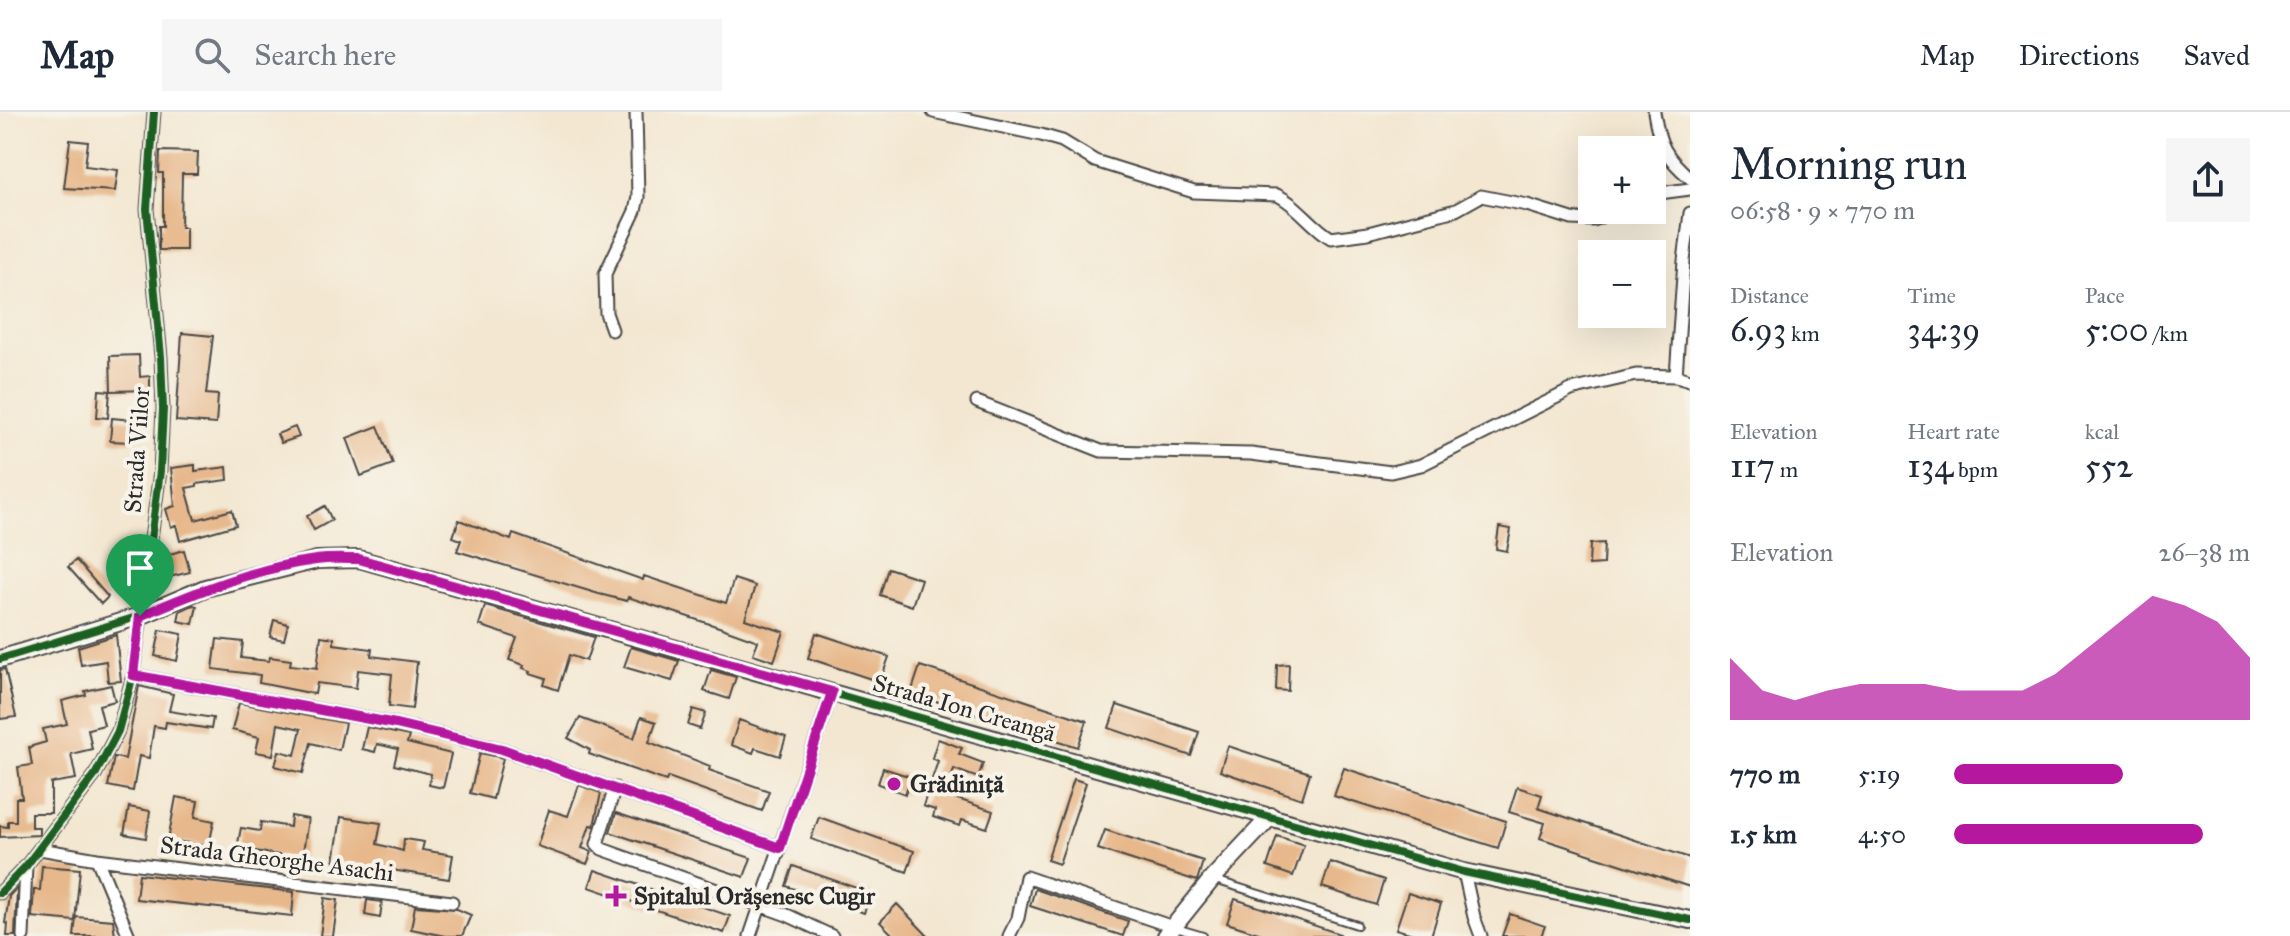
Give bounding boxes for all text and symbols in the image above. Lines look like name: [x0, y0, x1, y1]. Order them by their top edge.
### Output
search box: [162, 19, 722, 91]
text: Map: [40, 32, 114, 78]
icon: search: [190, 33, 234, 77]
text: Search here: [254, 37, 396, 73]
text: Map: [1920, 38, 1975, 73]
text: Directions: [2019, 38, 2140, 73]
text: Saved: [2184, 38, 2250, 73]
map controls: [1578, 136, 1666, 328]
button: +: [1578, 136, 1666, 224]
text: Morning run: [1730, 137, 1967, 191]
button: share: [2166, 138, 2250, 222]
text: 06:58 · 9 × 770 m: [1730, 194, 1915, 226]
button: −: [1578, 240, 1666, 328]
text: Distance: [1730, 282, 1809, 309]
text: Time: [1907, 282, 1956, 309]
text: Pace: [2085, 282, 2125, 309]
text: 6.93: [1730, 309, 1786, 350]
text: 34:39: [1907, 309, 1980, 350]
text: 5:00: [2085, 309, 2149, 350]
text: km: [1786, 320, 1820, 347]
text: /km: [2149, 320, 2188, 347]
street label: Strada Viilor: [118, 386, 156, 514]
text: Elevation: [1730, 418, 1817, 445]
text: Heart rate: [1907, 418, 2000, 445]
text: kcal: [2085, 418, 2119, 445]
text: 117: [1730, 445, 1775, 486]
text: 134: [1907, 445, 1953, 486]
text: 552: [2085, 445, 2133, 486]
text: m: [1775, 456, 1798, 483]
text: bpm: [1953, 456, 1998, 483]
pin: [106, 534, 174, 616]
text: Elevation: [1730, 536, 1833, 568]
text: 26–38 m: [2159, 536, 2250, 568]
icon: arrive: [118, 546, 162, 590]
street label: Strada Ion Creangă: [869, 668, 1060, 749]
text: 770 m: [1730, 758, 1800, 790]
text: 5:19: [1858, 758, 1901, 790]
place label: Grădiniță: [910, 769, 1004, 799]
marker: Grădiniță: [885, 775, 903, 793]
text: 1.5 km: [1730, 818, 1797, 850]
text: 4:50: [1858, 818, 1906, 850]
street label: Strada Gheorghe Asachi: [158, 830, 396, 888]
place label: Spitalul Orășenesc Cugir: [634, 881, 876, 911]
marker: Spitalul Orășenesc Cugir: [605, 885, 627, 907]

